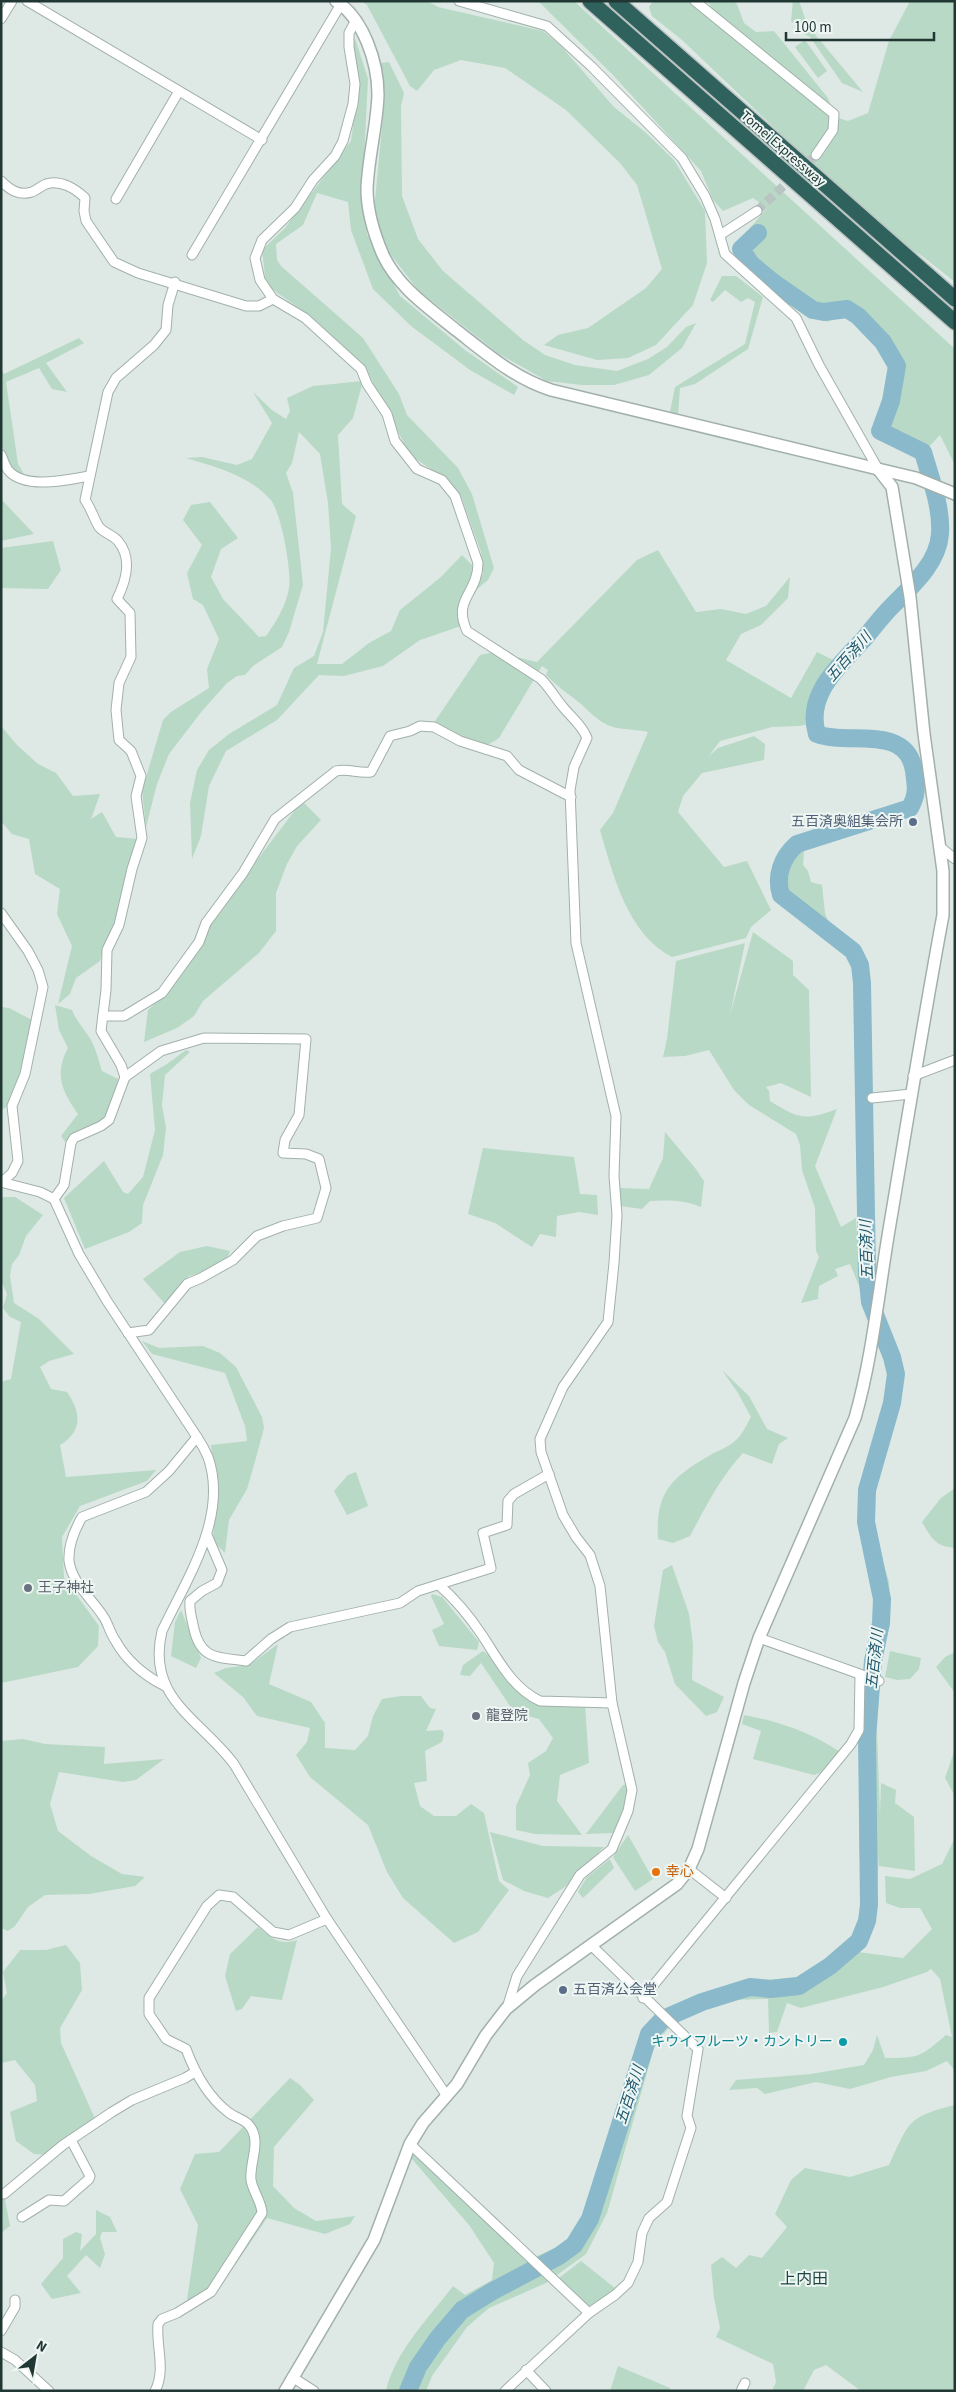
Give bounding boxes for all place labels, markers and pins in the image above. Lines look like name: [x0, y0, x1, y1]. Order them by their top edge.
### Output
place label: 五百済奥組集会所: [791, 812, 903, 832]
marker: 五百済奥組集会所: [907, 816, 919, 828]
place label: 王子神社: [38, 1578, 94, 1598]
marker: 王子神社: [22, 1582, 34, 1594]
place label: 龍登院: [486, 1706, 528, 1726]
marker: 龍登院: [470, 1710, 482, 1722]
place label: 幸心: [666, 1862, 694, 1882]
marker: 幸心: [650, 1866, 662, 1878]
place label: 五百済公会堂: [573, 1980, 657, 2000]
marker: 五百済公会堂: [557, 1984, 569, 1996]
place label: キウイフルーツ・カントリー: [651, 2032, 833, 2052]
marker: キウイフルーツ・カントリー: [837, 2036, 849, 2048]

